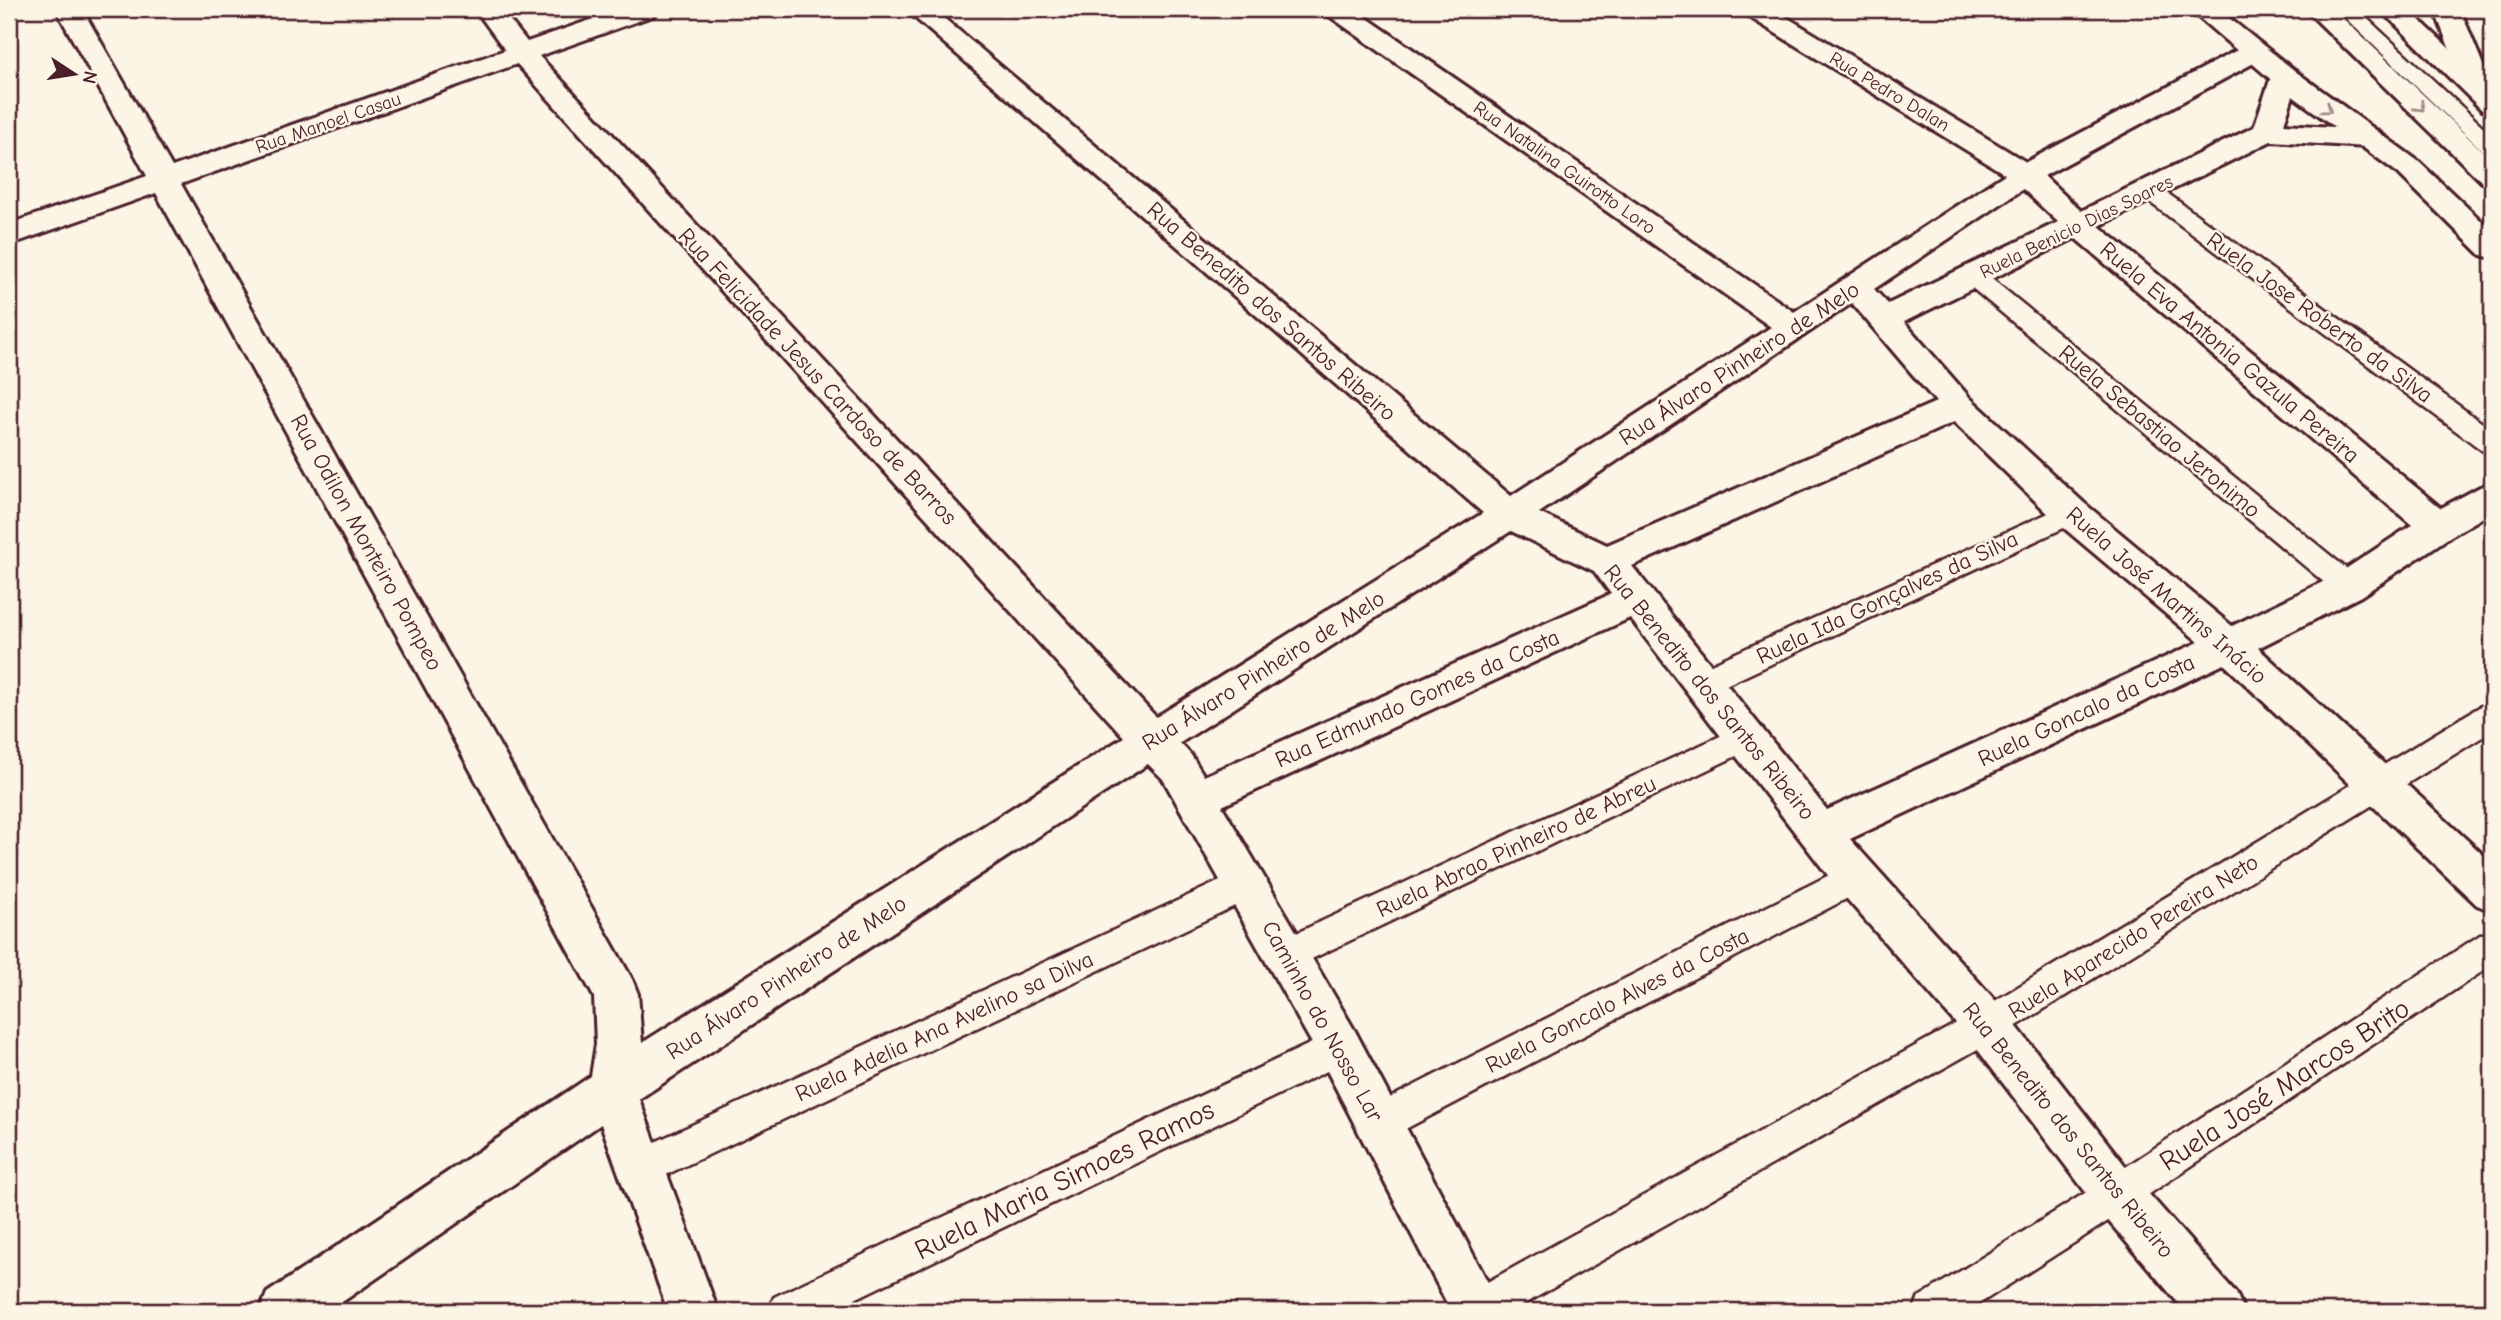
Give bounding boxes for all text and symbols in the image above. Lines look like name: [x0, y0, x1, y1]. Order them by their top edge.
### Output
north arrow: [38, 38, 108, 108]
street label: Rua Pedro Dalan: [1825, 47, 1954, 136]
text: N: [78, 69, 102, 86]
street label: Rua Manoel Casau: [253, 88, 404, 158]
street label: Rua Natalina Guirotto Loro: [1469, 97, 1660, 239]
one-way arrow: [2412, 98, 2425, 111]
one-way arrow: [2320, 100, 2332, 113]
street label: Ruela Benicio Dias Soares: [1976, 170, 2177, 283]
street label: Rua Benedito dos Santos Ribeiro: [1142, 196, 1402, 427]
street label: Rua Felicidade Jesus Cardoso de Barros: [673, 222, 963, 530]
street label: Ruela Jose Roberto da Silva: [2201, 226, 2438, 409]
street label: Ruela Eva Antonia Gazula Pereira: [2095, 236, 2365, 469]
street label: Rua Álvaro Pinheiro de Melo: [1614, 276, 1864, 451]
street label: Ruela Sebastiao Jeronimo: [2053, 339, 2266, 524]
street label: Rua Odilon Monteiro Pompeo: [285, 409, 448, 675]
street label: Ruela José Martins Inácio: [2061, 501, 2272, 690]
street label: Ruela Ida Gonçalves da Silva: [1752, 525, 2022, 670]
street label: Rua Benedito dos Santos Ribeiro: [1598, 559, 1821, 826]
street label: Rua Álvaro Pinheiro de Melo: [1137, 585, 1390, 756]
street label: Rua Edmundo Gomes da Costa: [1271, 623, 1563, 773]
street label: Ruela Goncalo da Costa: [1974, 648, 2199, 773]
street label: Ruela Abrao Pinheiro de Abreu: [1372, 770, 1660, 923]
street label: Ruela Aparecido Pereira Neto: [2003, 848, 2263, 1025]
street label: Rua Álvaro Pinheiro de Melo: [661, 890, 911, 1065]
street label: Caminho do Nosso Lar: [1256, 916, 1389, 1127]
street label: Ruela Goncalo Alves da Costa: [1481, 922, 1754, 1079]
street label: Ruela Adelia Ana Avelino sa Dilva: [791, 945, 1098, 1108]
street label: Ruela José Marcos Brito: [2154, 992, 2415, 1178]
street label: Rua Benedito dos Santos Ribeiro: [1957, 997, 2180, 1264]
street label: Ruela Maria Simoes Ramos: [909, 1093, 1219, 1266]

